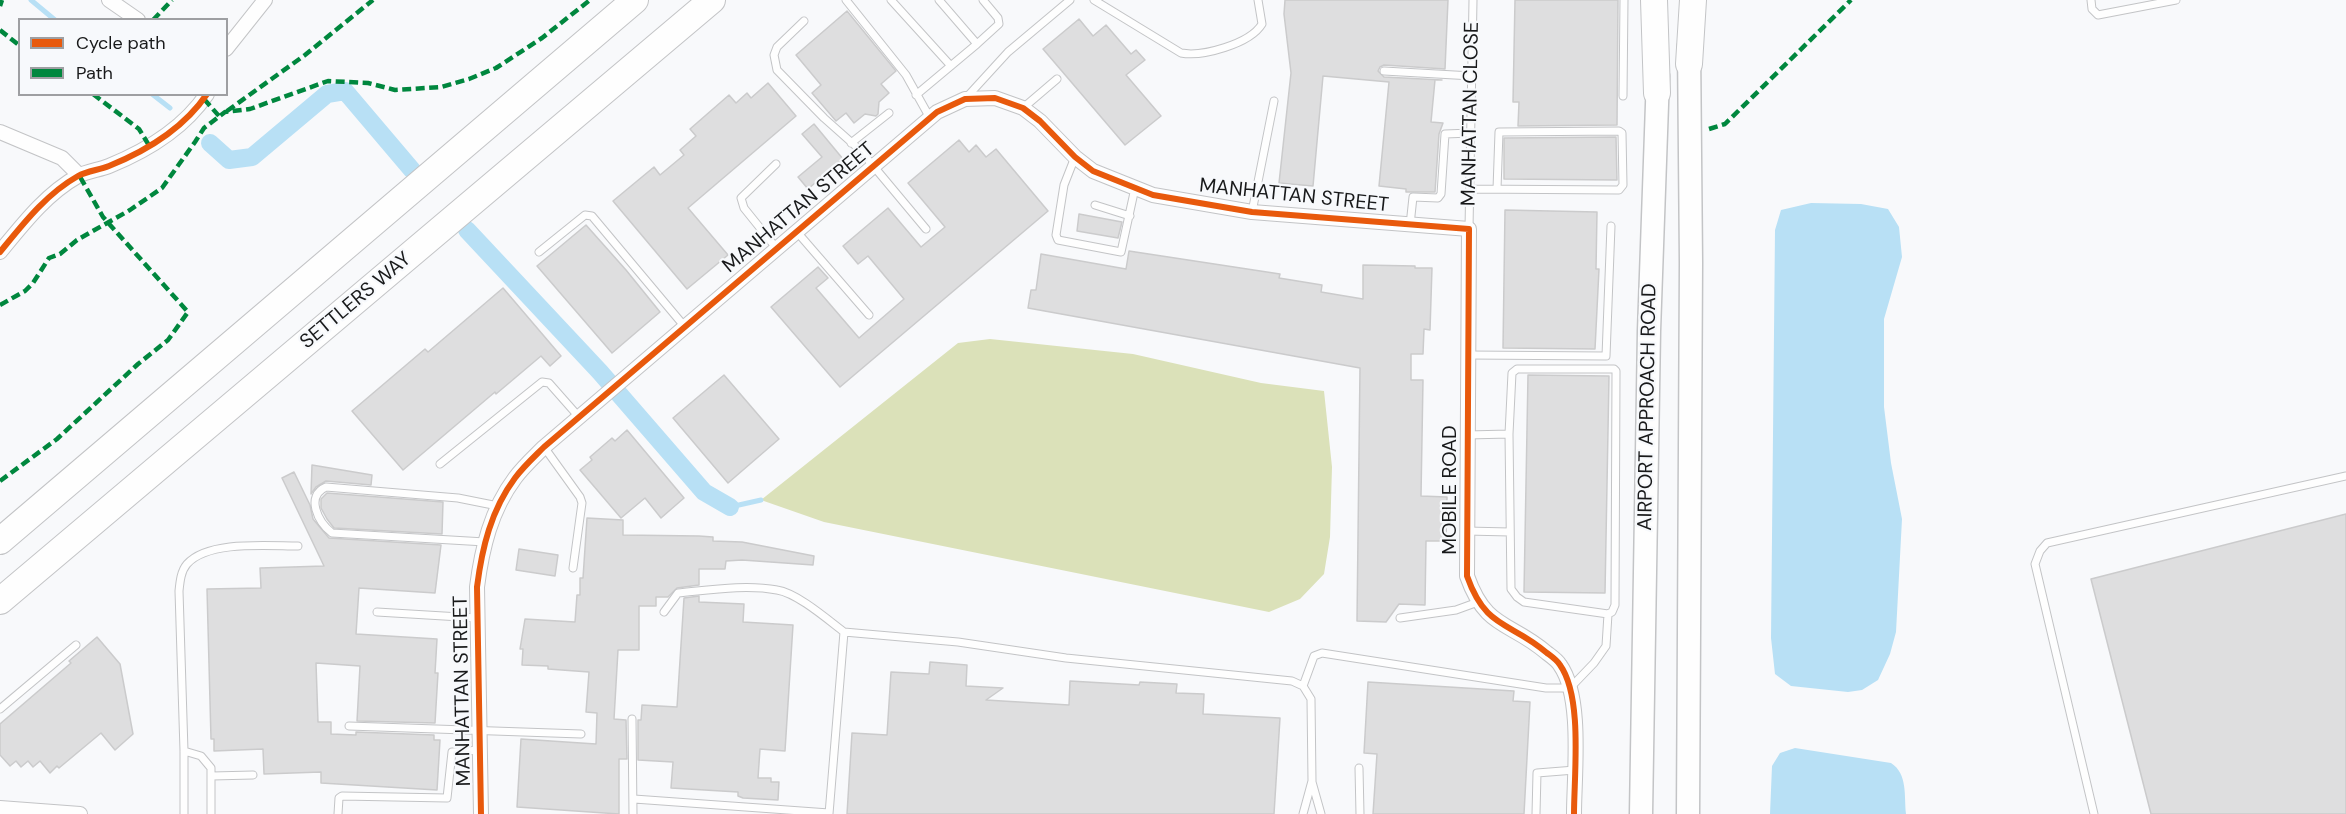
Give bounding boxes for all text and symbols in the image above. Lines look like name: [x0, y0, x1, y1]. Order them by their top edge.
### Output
legend: [18, 18, 228, 96]
street label: MANHATTAN CLOSE: [1457, 22, 1485, 206]
text: Cycle path: [76, 31, 166, 55]
text: Path: [76, 61, 113, 85]
street label: MANHATTAN STREET: [718, 138, 880, 278]
street label: MANHATTAN STREET: [1198, 174, 1390, 218]
street label: SETTLERS WAY: [296, 248, 416, 354]
street label: AIRPORT APPROACH ROAD: [1634, 283, 1662, 531]
street label: MOBILE ROAD: [1439, 425, 1463, 555]
street label: MANHATTAN STREET: [449, 595, 477, 787]

